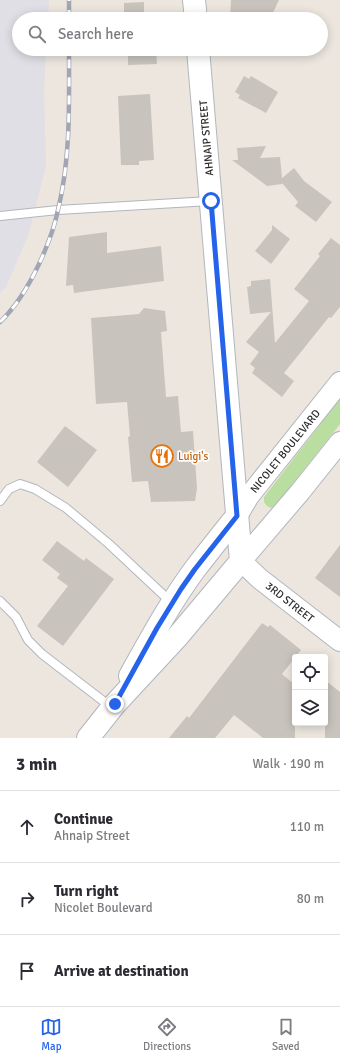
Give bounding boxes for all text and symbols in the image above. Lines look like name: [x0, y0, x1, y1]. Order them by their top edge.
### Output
search box: [12, 12, 328, 56]
icon: search: [26, 23, 48, 45]
text: Search here: [58, 25, 134, 43]
street label: AHNAIP STREET: [197, 99, 216, 176]
route start: [202, 192, 220, 210]
street label: NICOLET BOULEVARD: [248, 407, 323, 496]
restaurant icon: Luigi's: [149, 443, 175, 469]
place label: Luigi's: [178, 450, 208, 463]
street label: 3RD STREET: [263, 579, 317, 626]
map controls: [292, 654, 328, 726]
button: locate: [292, 654, 328, 690]
button: layers: [292, 690, 328, 726]
route end: [106, 695, 124, 713]
text: 3 min: [16, 754, 57, 775]
text: Walk · 190 m: [253, 756, 324, 772]
text: Continue: [54, 810, 113, 828]
icon: ahead: [16, 816, 38, 838]
text: 110 m: [290, 819, 324, 835]
text: Ahnaip Street: [54, 828, 130, 844]
text: Turn right: [54, 882, 119, 900]
icon: right: [16, 888, 38, 910]
text: 80 m: [297, 891, 324, 907]
text: Nicolet Boulevard: [54, 900, 153, 916]
icon: arrive: [16, 960, 38, 982]
text: Arrive at destination: [54, 962, 189, 980]
tab: Map: [40, 1016, 62, 1053]
tab: Directions: [143, 1016, 191, 1053]
tab: Saved: [272, 1016, 300, 1053]

